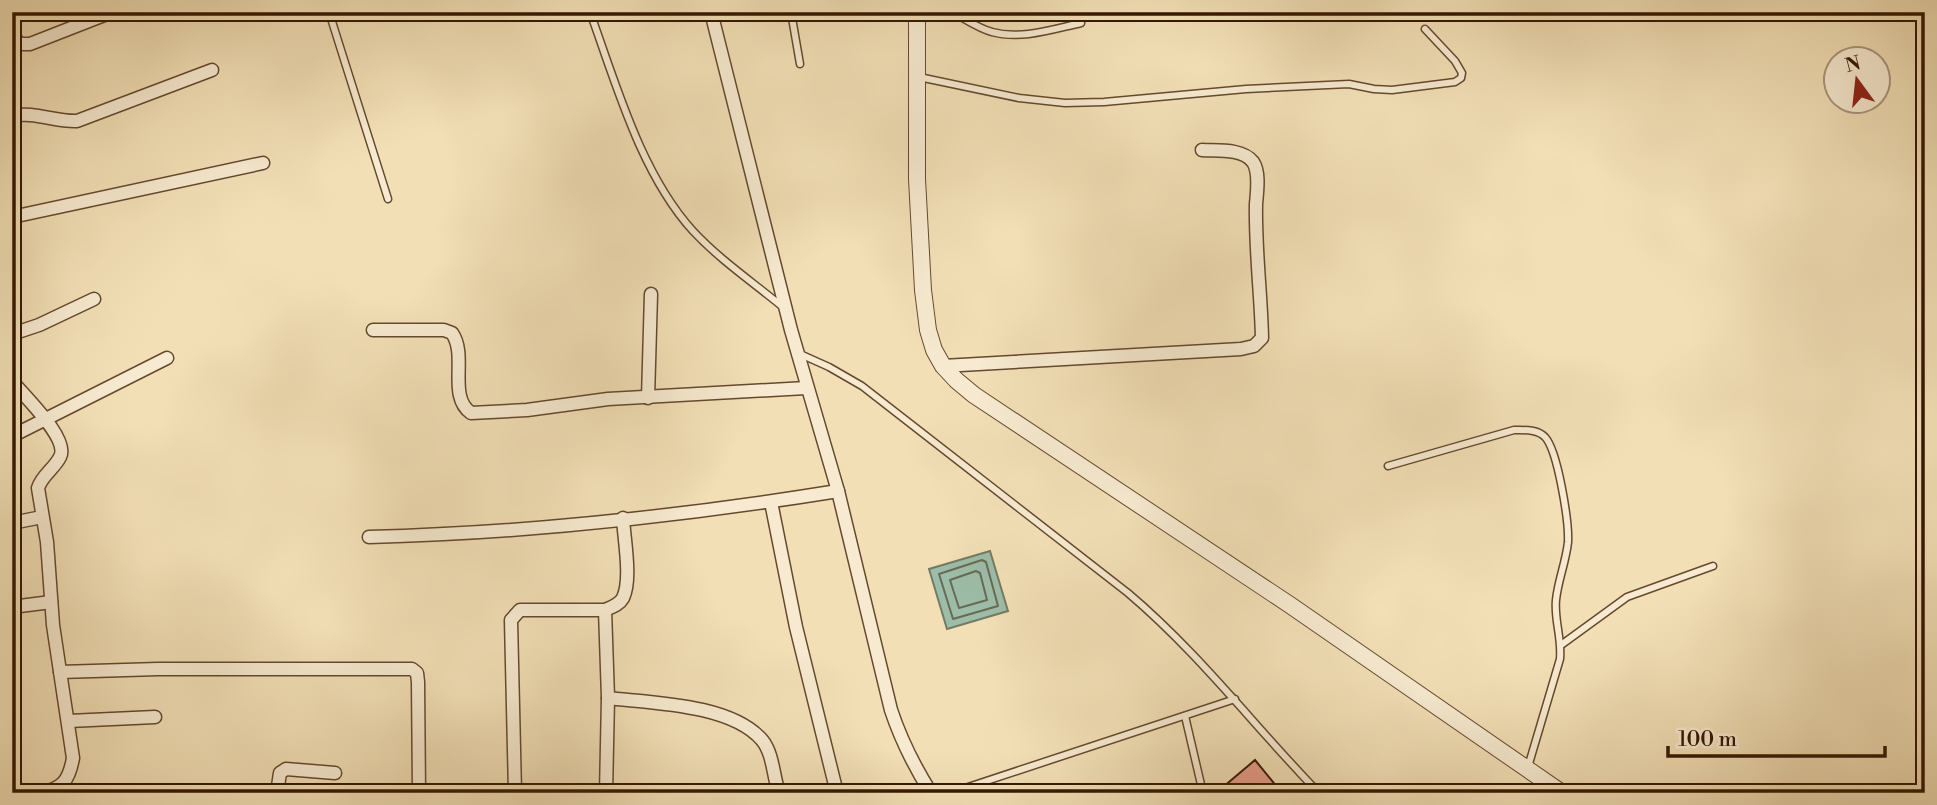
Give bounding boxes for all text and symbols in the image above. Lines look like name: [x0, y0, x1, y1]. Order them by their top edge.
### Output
north arrow: [1822, 46, 1892, 116]
text: N: [1842, 51, 1863, 78]
scale bar: [1668, 714, 1884, 758]
text: 100 m: [1678, 727, 1737, 753]

